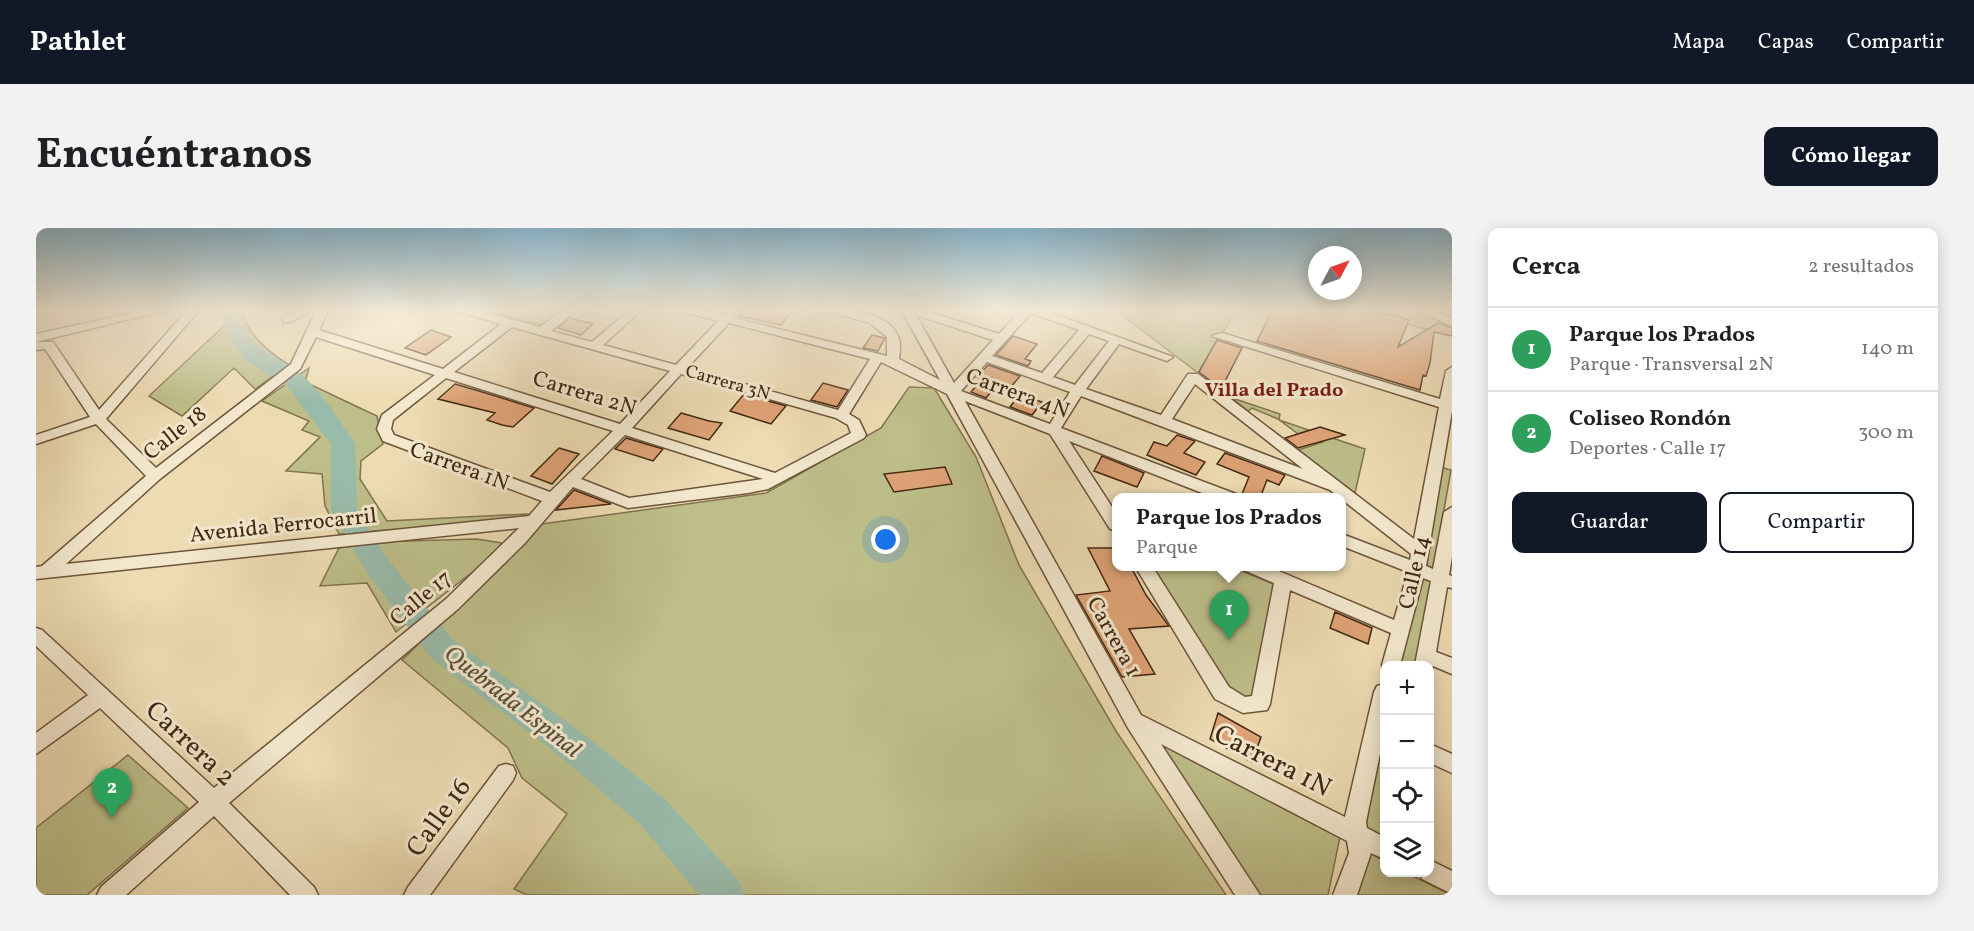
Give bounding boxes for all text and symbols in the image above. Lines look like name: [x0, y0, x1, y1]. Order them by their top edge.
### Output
text: Pathlet: [30, 23, 126, 62]
text: Mapa: [1673, 28, 1725, 57]
text: Capas: [1758, 28, 1814, 57]
text: Compartir: [1847, 28, 1944, 57]
text: Encuéntranos: [36, 127, 312, 186]
button: Cómo llegar: [1764, 127, 1938, 186]
north arrow: [1308, 246, 1362, 300]
text: Cerca: [1512, 249, 1581, 285]
text: 2 resultados: [1808, 253, 1914, 281]
text: Parque los Prados: [1569, 320, 1755, 351]
text: 1: [1527, 335, 1536, 363]
text: 140 m: [1861, 335, 1914, 363]
text: Parque · Transversal 2N: [1569, 351, 1774, 379]
street label: Carrera 3N: [682, 359, 773, 407]
street label: Carrera 4N: [961, 361, 1073, 427]
street label: Carrera 2N: [529, 364, 640, 425]
district label: Villa del Prado: [1205, 377, 1343, 405]
street label: Calle 18: [137, 399, 214, 469]
text: Coliseo Rondón: [1569, 404, 1731, 435]
text: 2: [1526, 419, 1537, 447]
text: 300 m: [1858, 419, 1914, 447]
street label: Carrera 1N: [405, 435, 513, 500]
text: Deportes · Calle 17: [1569, 435, 1726, 463]
button: Guardar: [1512, 492, 1707, 553]
button: Compartir: [1719, 492, 1914, 553]
popup: [1112, 493, 1346, 571]
street label: Avenida Ferrocarril: [188, 501, 378, 552]
text: Parque los Prados: [1136, 503, 1322, 534]
your location: [871, 525, 900, 554]
street label: Calle 14: [1392, 533, 1439, 613]
text: Parque: [1136, 534, 1198, 562]
street label: Calle 17: [384, 564, 459, 634]
pin: 1: [1210, 590, 1248, 640]
street label: Carrera 1: [1078, 592, 1148, 683]
water label: Quebrada Espinal: [436, 638, 588, 767]
map controls: [1380, 661, 1434, 877]
button: +: [1380, 661, 1434, 715]
street label: Carrera 2: [136, 693, 243, 796]
button: −: [1380, 715, 1434, 769]
street label: Carrera 1N: [1207, 716, 1337, 808]
pin: 2: [92, 768, 132, 818]
button: locate: [1380, 769, 1434, 823]
street label: Calle 16: [398, 771, 481, 866]
button: layers: [1380, 823, 1434, 877]

